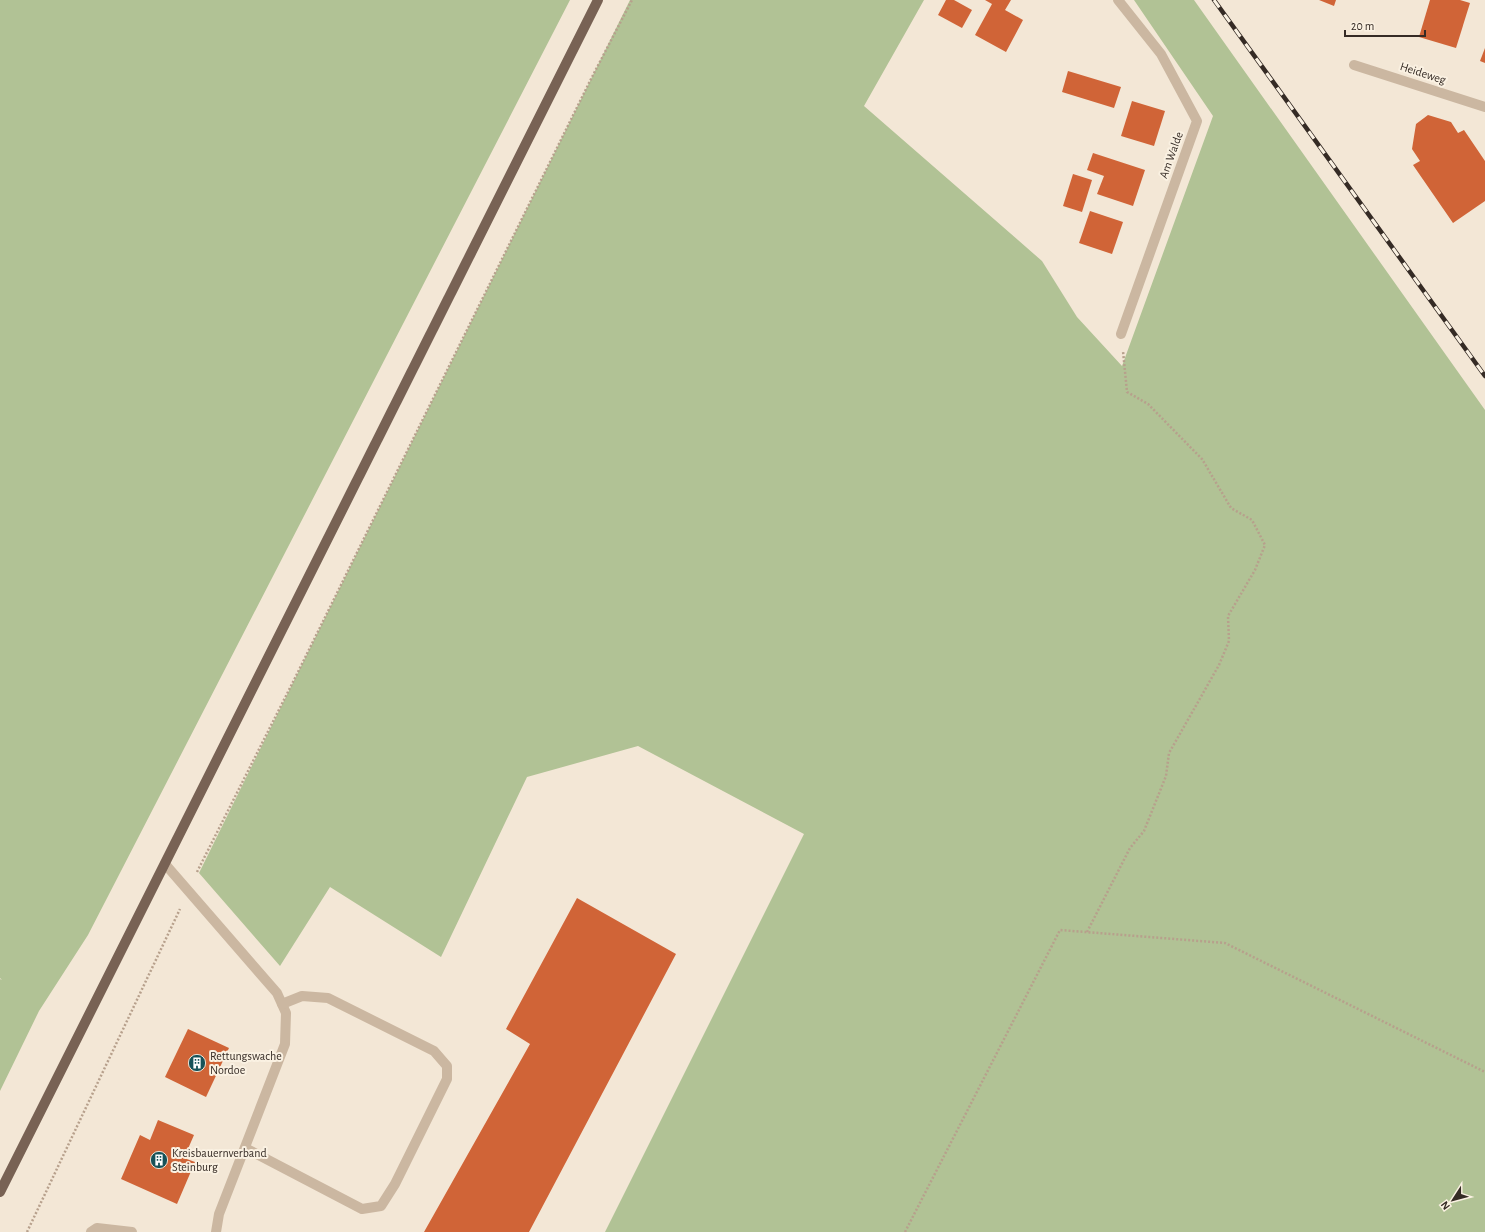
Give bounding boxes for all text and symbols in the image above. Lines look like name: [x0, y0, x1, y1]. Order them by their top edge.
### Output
scale bar: [1345, 12, 1425, 38]
text: 20 m: [1351, 20, 1374, 32]
street label: Heideweg: [1399, 60, 1448, 86]
street label: Am Walde: [1157, 130, 1185, 180]
place label: Rettungswache Nordoe: [210, 1050, 282, 1076]
building icon: Rettungswache Nordoe: [187, 1053, 207, 1073]
place label: Kreisbauernverband Steinburg: [172, 1147, 267, 1173]
building icon: Kreisbauernverband Steinburg: [149, 1150, 169, 1170]
north arrow: [1433, 1180, 1473, 1220]
text: N: [1439, 1199, 1452, 1212]

